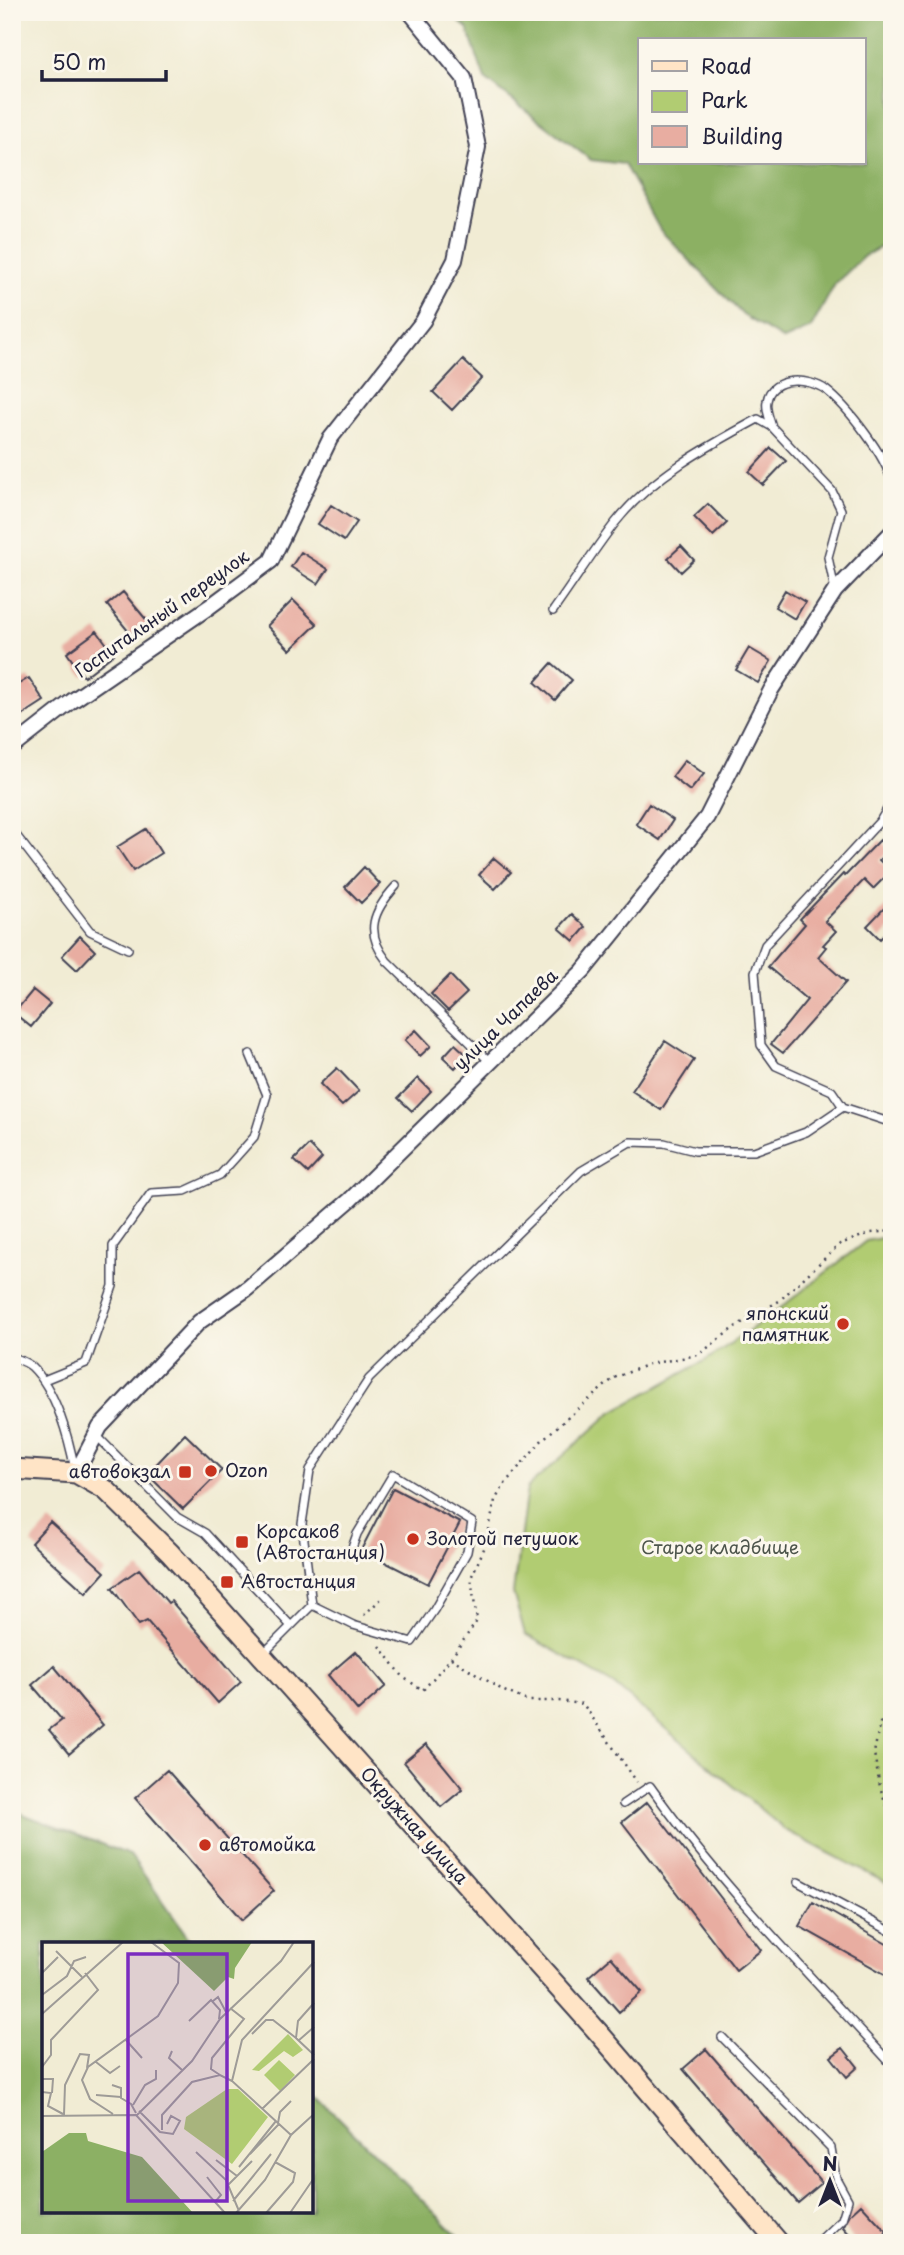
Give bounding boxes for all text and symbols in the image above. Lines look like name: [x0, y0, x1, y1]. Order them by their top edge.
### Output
scale bar: [42, 38, 166, 82]
legend: [638, 38, 866, 164]
text: 50 m: [52, 45, 106, 77]
text: Road: [701, 49, 752, 81]
text: Park: [701, 83, 748, 115]
text: Building: [701, 119, 783, 151]
street label: Госпитальный переулок: [68, 542, 254, 683]
street label: улица Чапаева: [447, 962, 564, 1076]
place label: японский памятник: [742, 1299, 829, 1347]
marker: японский памятник: [835, 1316, 851, 1332]
place label: Ozon: [225, 1456, 268, 1483]
place label: автовокзал: [69, 1457, 171, 1484]
marker: Ozon: [203, 1463, 219, 1479]
marker: автовокзал: [177, 1464, 193, 1480]
place label: Корсаков (Автостанция): [256, 1517, 385, 1565]
place label: Золотой петушок: [427, 1524, 579, 1551]
marker: Золотой петушок: [405, 1531, 421, 1547]
park label: Старое кладбище: [641, 1533, 799, 1560]
marker: Корсаков (Автостанция): [234, 1534, 250, 1550]
place label: Автостанция: [241, 1567, 356, 1594]
marker: Автостанция: [219, 1574, 235, 1590]
street label: Окружная улица: [355, 1760, 476, 1890]
place label: автомойка: [219, 1830, 316, 1857]
marker: автомойка: [197, 1837, 213, 1853]
inset map: [42, 1942, 313, 2213]
north arrow: [796, 2146, 866, 2216]
text: N: [822, 2149, 838, 2177]

